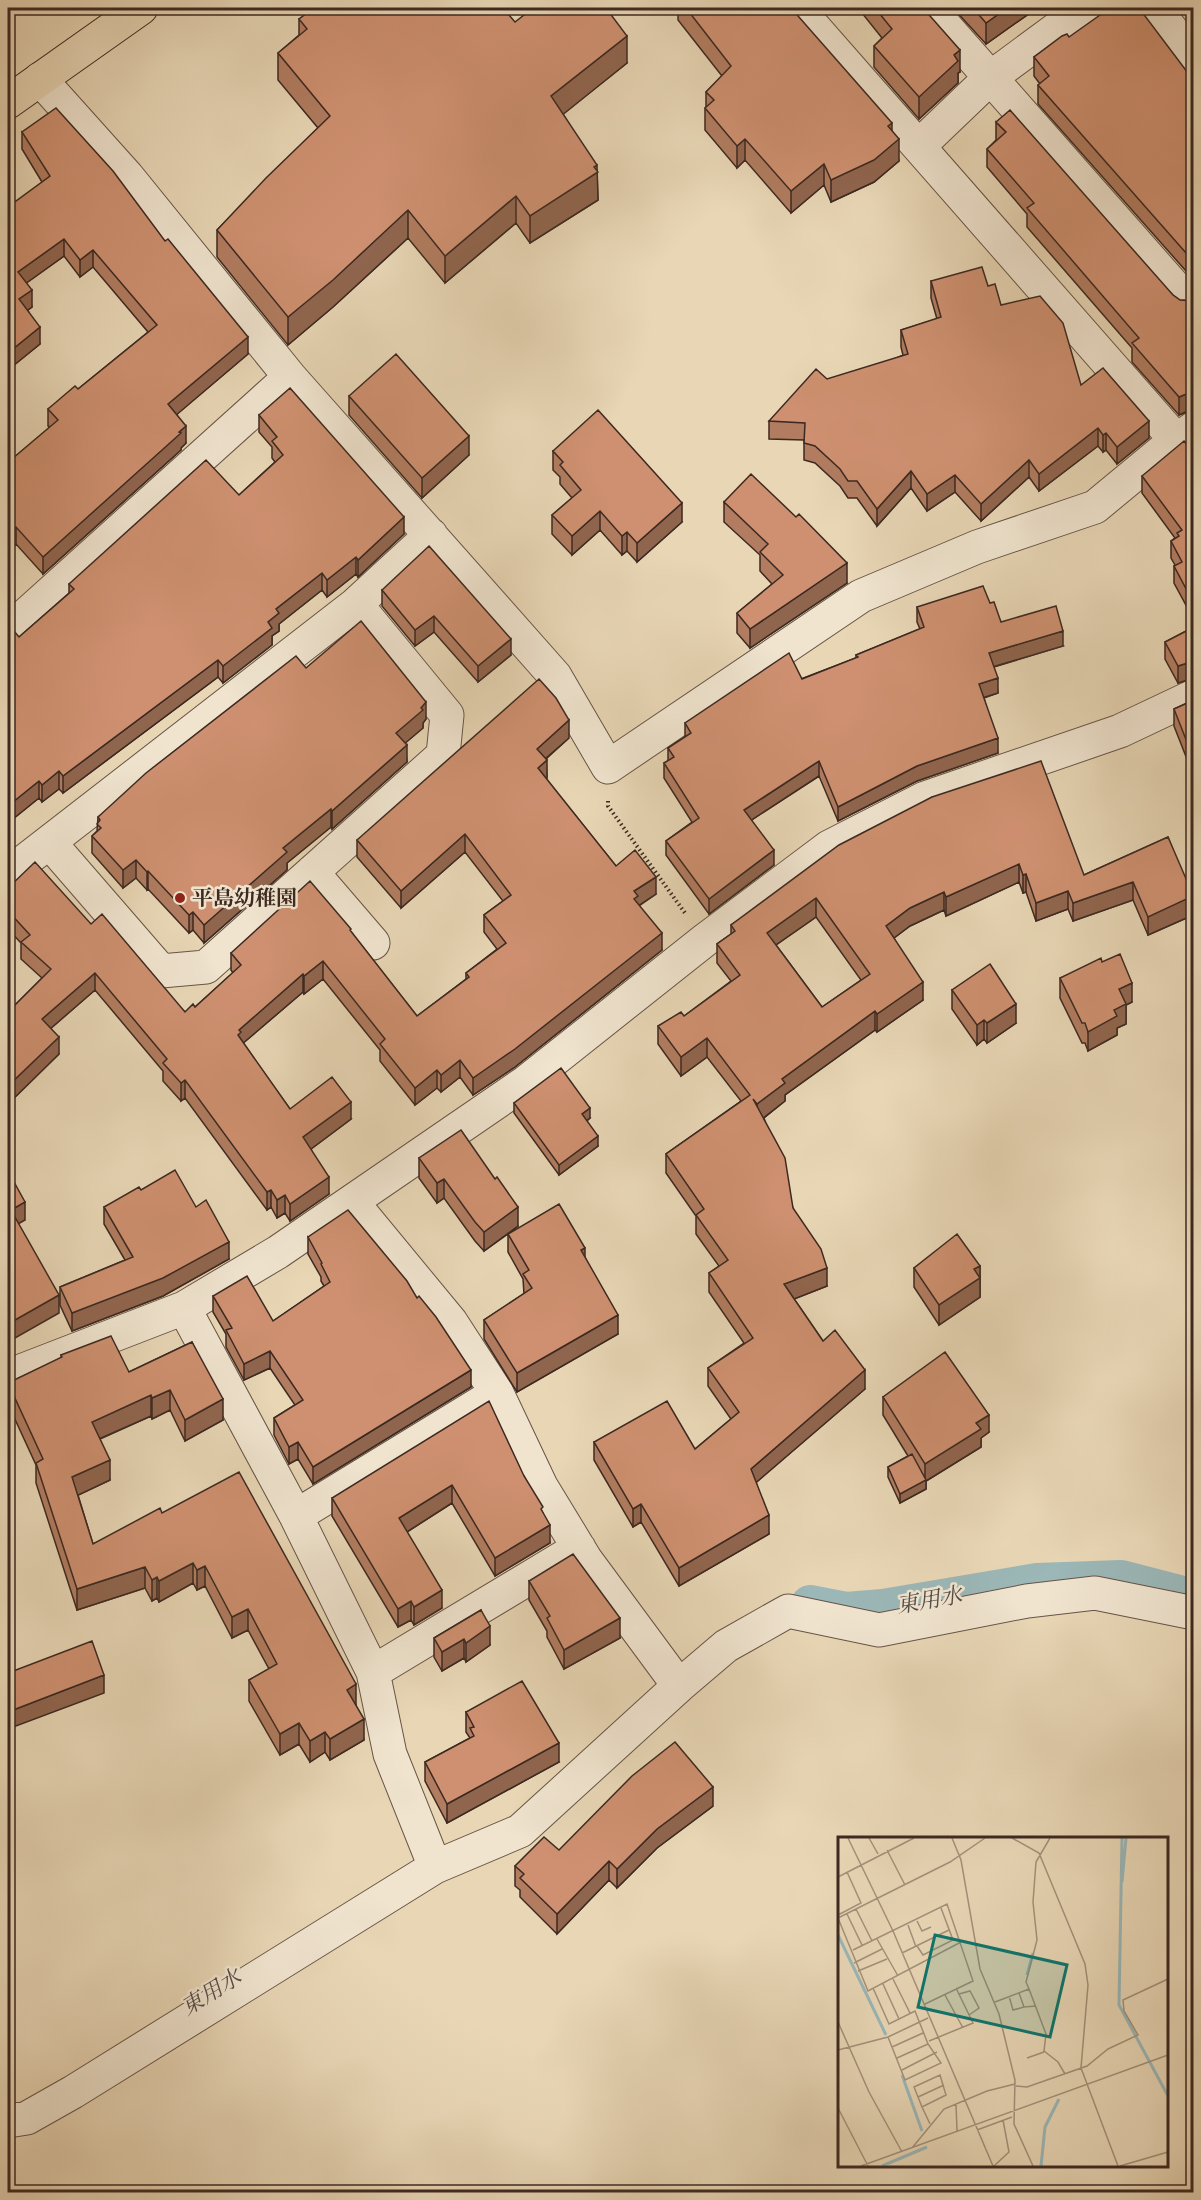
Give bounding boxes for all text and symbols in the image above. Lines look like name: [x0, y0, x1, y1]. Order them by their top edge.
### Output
place label: 平島幼稚園: [192, 885, 297, 911]
marker: 平島幼稚園: [173, 891, 187, 905]
water label: 東用水: [894, 1581, 966, 1619]
inset map: [838, 1837, 1168, 2167]
water label: 東用水: [176, 1962, 248, 2021]

